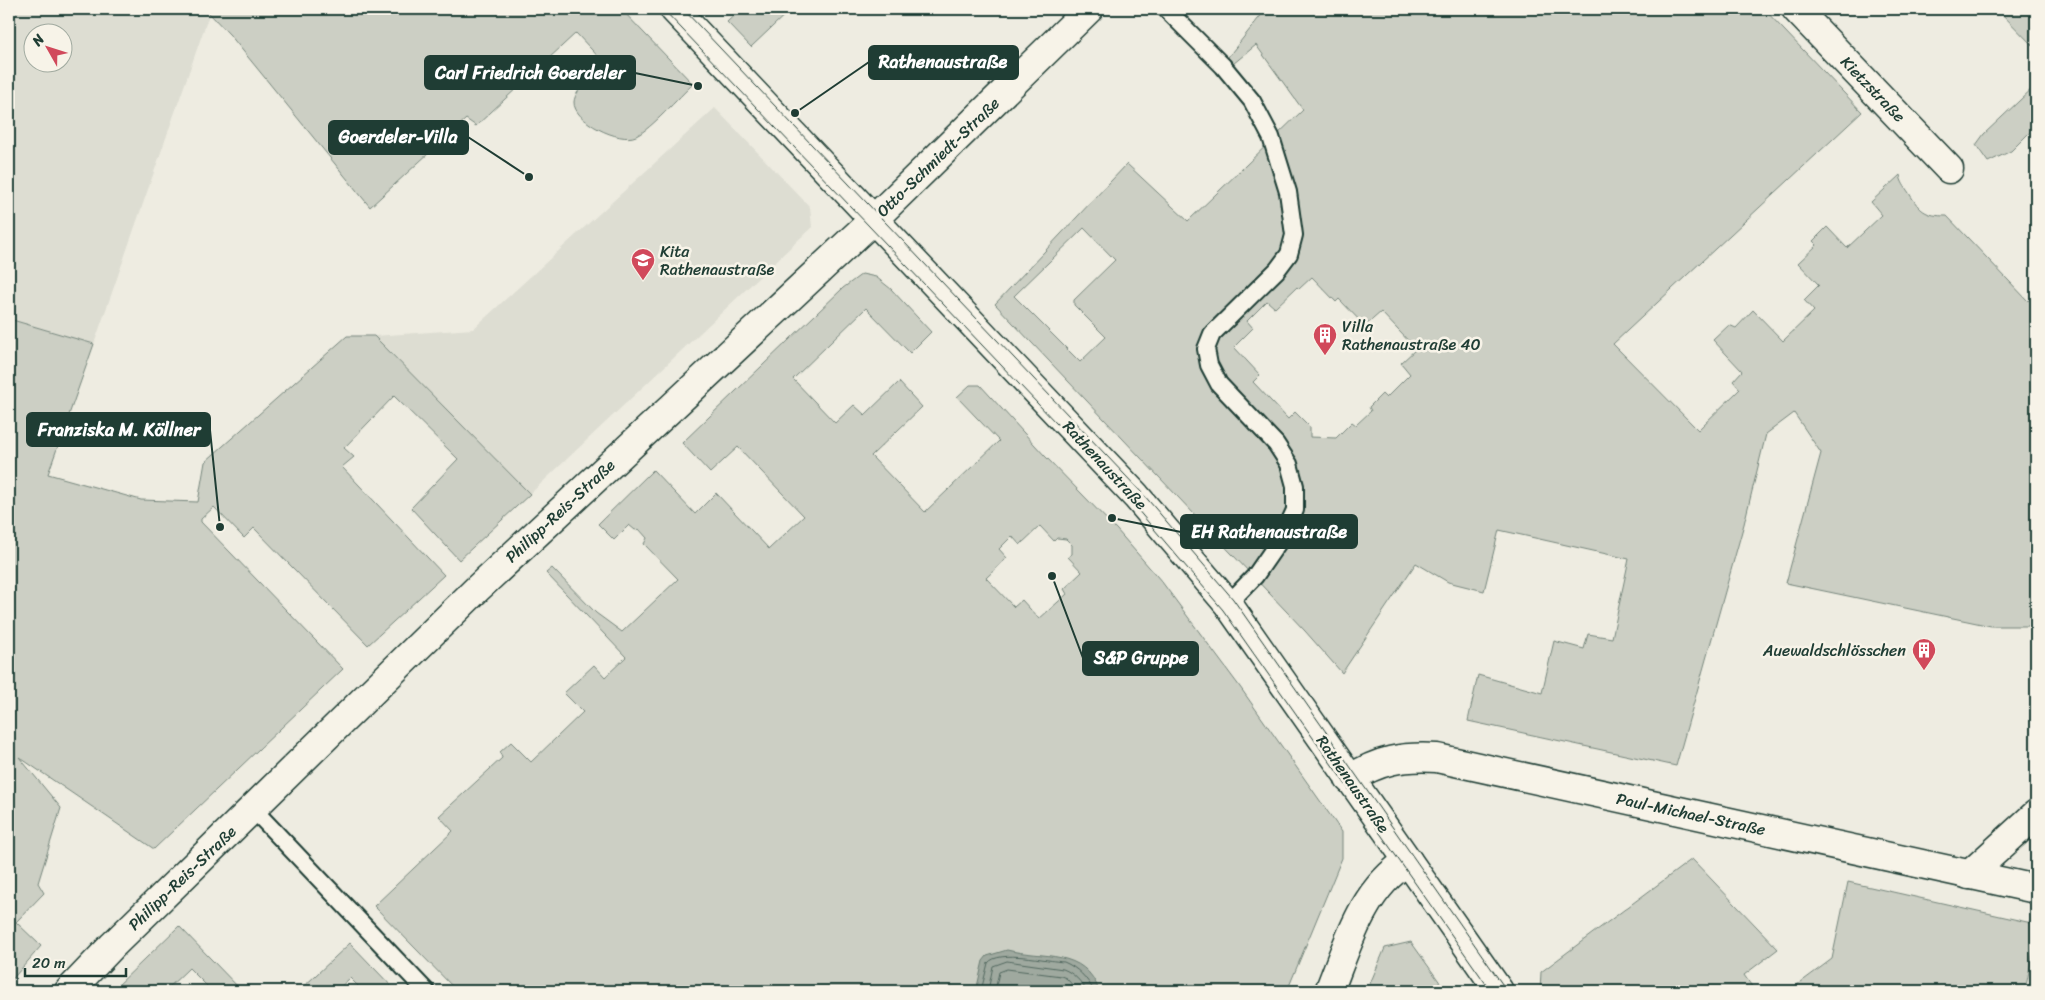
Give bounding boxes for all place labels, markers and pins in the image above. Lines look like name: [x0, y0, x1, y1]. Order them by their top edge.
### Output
callout: Rathenaustraße: [869, 46, 1018, 79]
callout: Carl Friedrich Goerdeler: [425, 56, 635, 89]
callout: Goerdeler-Villa: [329, 121, 468, 154]
place label: Kita Rathenaustraße: [660, 237, 775, 284]
school or university icon: Kita Rathenaustraße: [630, 247, 656, 281]
place label: Villa Rathenaustraße 40: [1342, 312, 1481, 359]
building icon: Villa Rathenaustraße 40: [1312, 322, 1338, 356]
callout: Franziska M. Köllner: [27, 413, 210, 446]
callout: EH Rathenaustraße: [1181, 515, 1357, 548]
place label: Auewaldschlösschen: [1762, 636, 1906, 665]
building icon: Auewaldschlösschen: [1911, 637, 1937, 671]
callout: S&P Gruppe: [1083, 642, 1198, 675]

